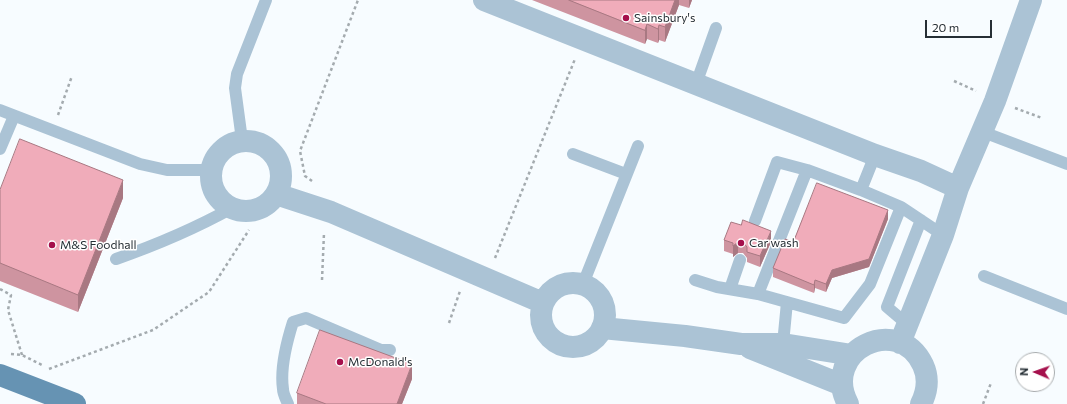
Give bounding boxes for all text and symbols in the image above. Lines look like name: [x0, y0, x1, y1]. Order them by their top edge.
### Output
place label: Sainsbury's: [634, 11, 695, 25]
scale bar: [927, 12, 994, 38]
marker: Sainsbury's: [621, 13, 631, 23]
text: 20 m: [932, 20, 959, 34]
place label: Car wash: [749, 236, 799, 250]
place label: M&S Foodhall: [60, 238, 137, 252]
marker: Car wash: [736, 238, 746, 248]
marker: M&S Foodhall: [47, 240, 57, 250]
north arrow: [1015, 352, 1055, 392]
place label: McDonald's: [348, 355, 412, 369]
marker: McDonald's: [335, 357, 345, 367]
text: N: [1017, 367, 1030, 376]

